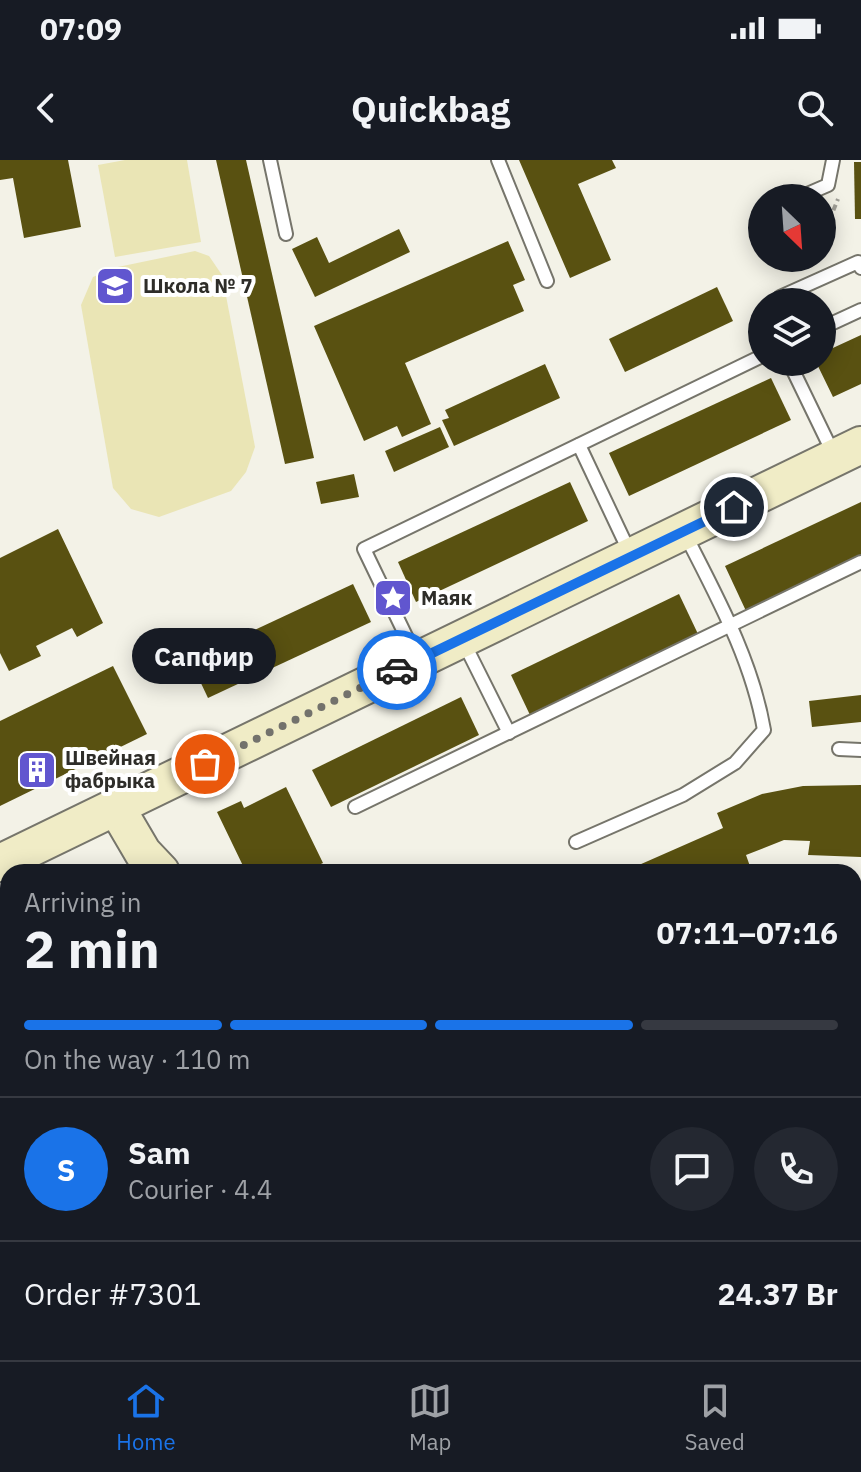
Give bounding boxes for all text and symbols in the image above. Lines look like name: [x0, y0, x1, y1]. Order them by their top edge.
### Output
text: 07:09: [40, 9, 122, 48]
text: Quickbag: [351, 85, 510, 132]
icon: back: [24, 86, 68, 130]
icon: search: [793, 86, 837, 130]
north arrow: [748, 184, 836, 272]
map controls: [748, 184, 836, 376]
school or university icon: Школа № 7: [94, 265, 136, 307]
place label: Школа № 7: [143, 272, 253, 299]
button: layers: [748, 288, 836, 376]
pin: [700, 473, 768, 541]
icon: home: [712, 485, 756, 529]
place icon: Маяк: [372, 577, 414, 619]
place label: Маяк: [421, 584, 472, 611]
callout: Сапфир: [133, 628, 277, 684]
courier: [357, 630, 437, 710]
text: Сапфир: [154, 639, 254, 673]
icon: car: [375, 648, 419, 692]
pin: [171, 730, 239, 798]
icon: bag: [183, 742, 227, 786]
place label: Швейная фабрыка: [65, 744, 156, 794]
building icon: Швейная фабрыка: [16, 749, 58, 791]
text: Arriving in: [24, 885, 141, 919]
text: 07:11–07:16: [657, 913, 838, 952]
text: 2 min: [24, 915, 160, 982]
text: On the way · 110 m: [24, 1042, 250, 1076]
button: chat: [650, 1127, 734, 1211]
button: phone: [754, 1127, 838, 1211]
text: Sam: [128, 1133, 191, 1172]
text: S: [57, 1150, 75, 1189]
text: Courier · 4.4: [128, 1172, 272, 1206]
text: Order #7301: [24, 1274, 201, 1313]
text: 24.37 Br: [717, 1274, 838, 1313]
tab: Home: [116, 1379, 176, 1456]
tab: Map: [408, 1379, 452, 1456]
tab: Saved: [685, 1379, 745, 1456]

